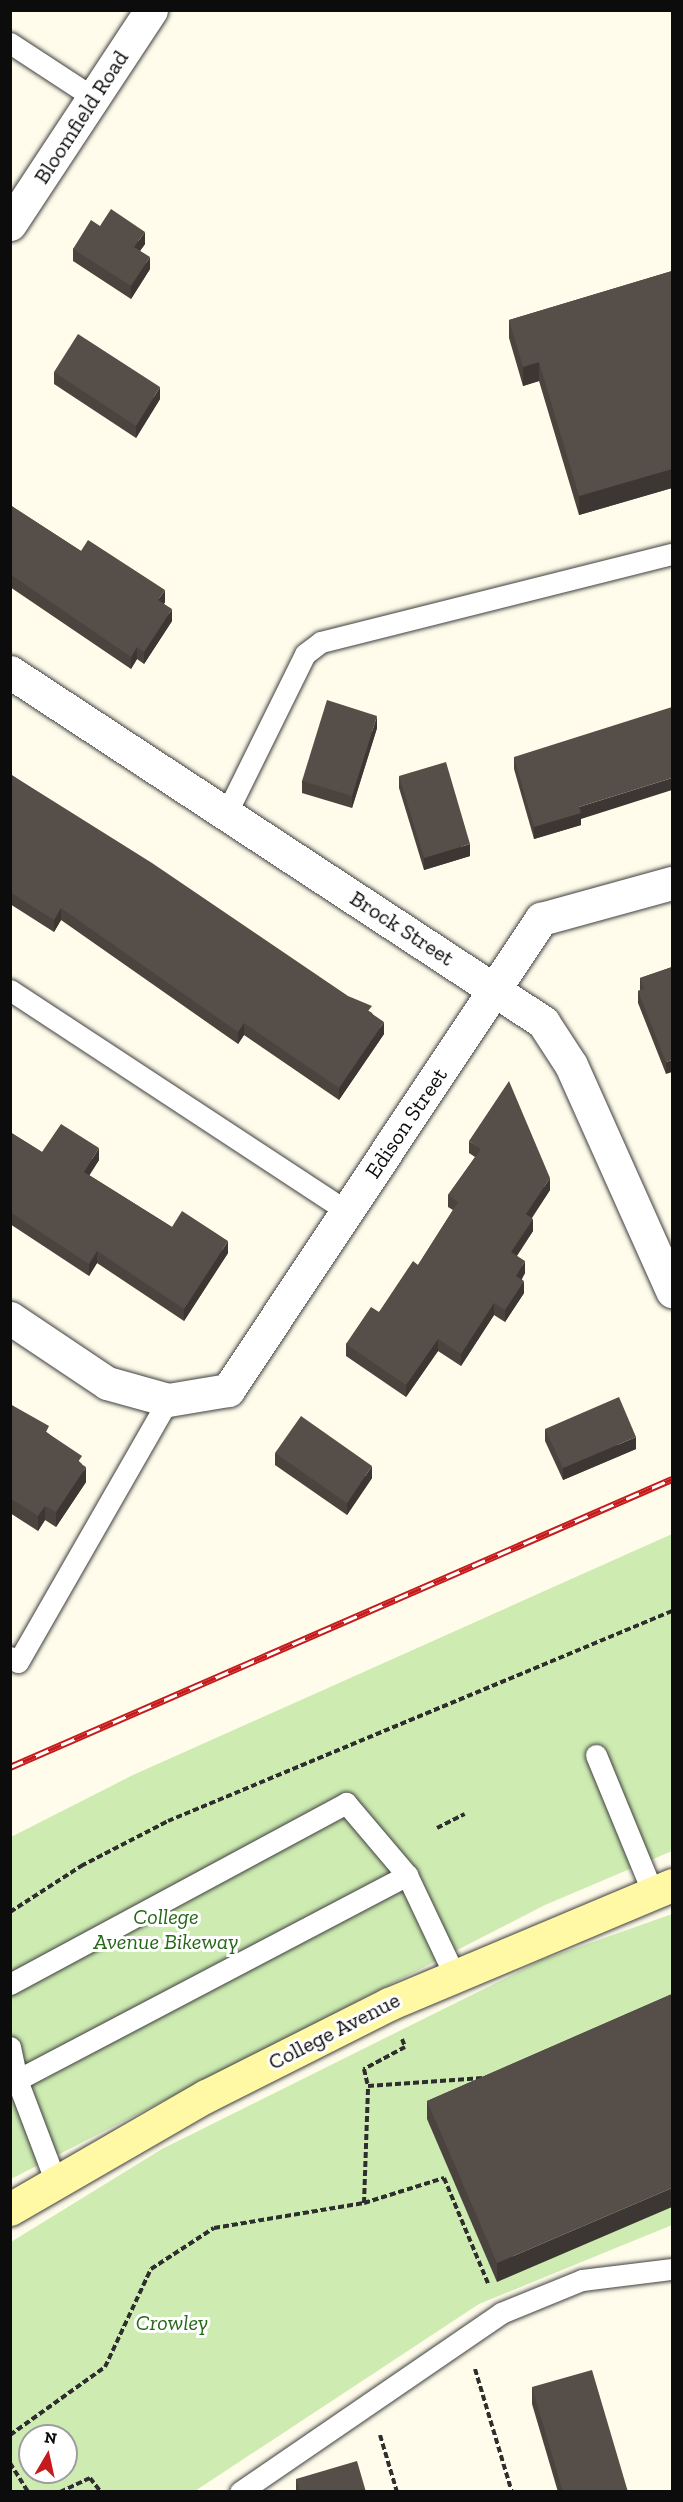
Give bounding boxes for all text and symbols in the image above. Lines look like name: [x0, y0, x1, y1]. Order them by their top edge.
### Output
street label: Bloomfield Road: [28, 45, 134, 189]
street label: Brock Street: [345, 885, 459, 971]
street label: Edison Street: [359, 1063, 453, 1183]
park label: College Avenue Bikeway: [94, 1903, 238, 1954]
street label: College Avenue: [264, 1986, 404, 2076]
park label: Crowley: [136, 2310, 208, 2336]
north arrow: [18, 2424, 78, 2484]
text: N: [43, 2427, 58, 2448]

